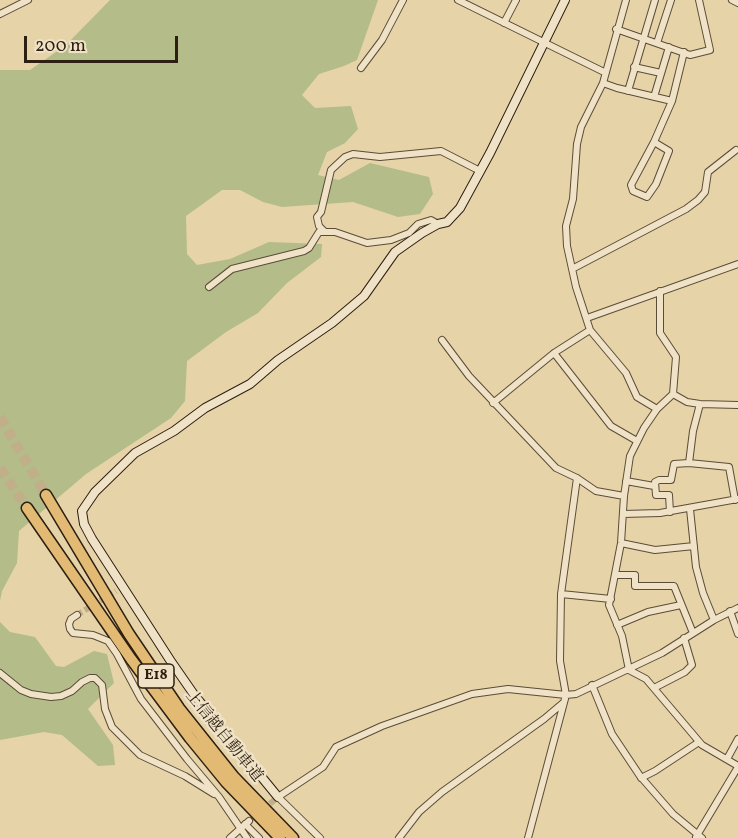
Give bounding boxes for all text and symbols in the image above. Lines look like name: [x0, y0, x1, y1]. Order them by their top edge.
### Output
scale bar: [27, 24, 182, 62]
text: 200 m: [35, 34, 86, 59]
road number: E18: [138, 664, 174, 688]
street label: 上信越自動車道: [180, 687, 266, 787]

